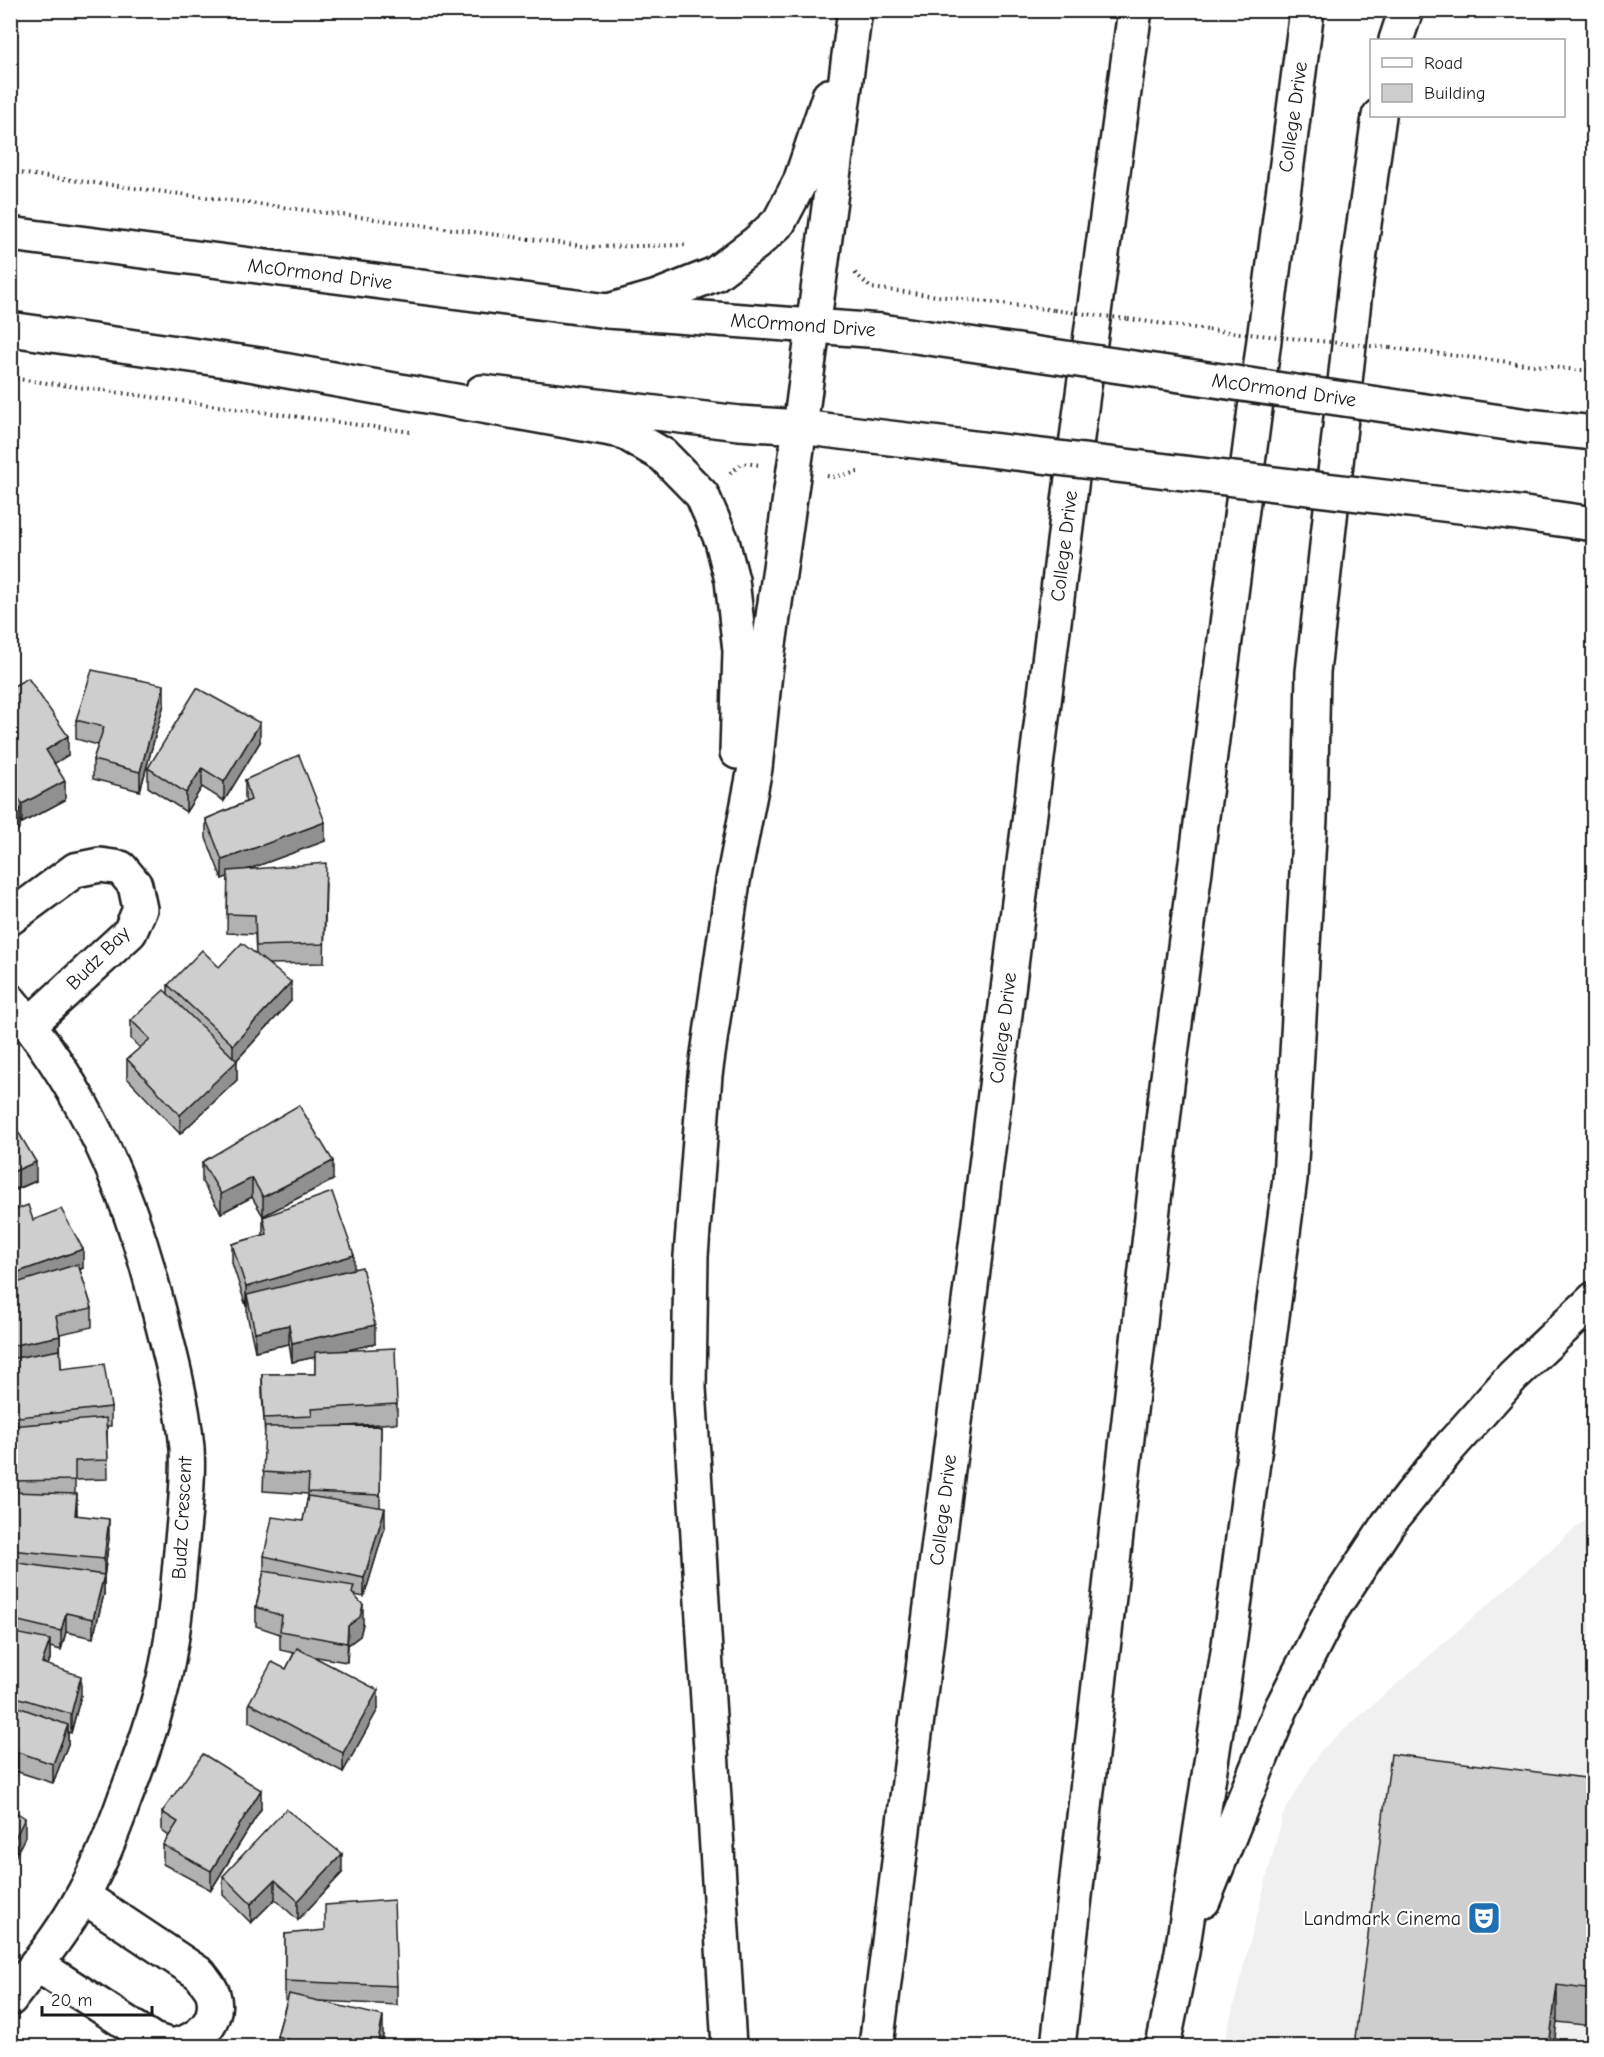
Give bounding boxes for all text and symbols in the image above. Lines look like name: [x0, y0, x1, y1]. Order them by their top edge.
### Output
legend: [1370, 39, 1565, 117]
text: Road: [1424, 53, 1463, 74]
street label: College Drive: [1274, 60, 1312, 174]
text: Building: [1424, 83, 1486, 104]
street label: McOrmond Drive: [246, 254, 394, 294]
street label: McOrmond Drive: [730, 308, 876, 342]
street label: McOrmond Drive: [1210, 368, 1358, 412]
street label: College Drive: [1046, 489, 1082, 603]
street label: Budz Bay: [61, 921, 135, 995]
street label: College Drive: [985, 971, 1021, 1085]
street label: College Drive: [925, 1453, 961, 1567]
street label: Budz Crescent: [167, 1455, 197, 1580]
theatre icon: Landmark Cinema: [1466, 1900, 1502, 1936]
place label: Landmark Cinema: [1303, 1907, 1461, 1930]
scale bar: [42, 1979, 152, 2017]
text: 20 m: [51, 1990, 92, 2011]

